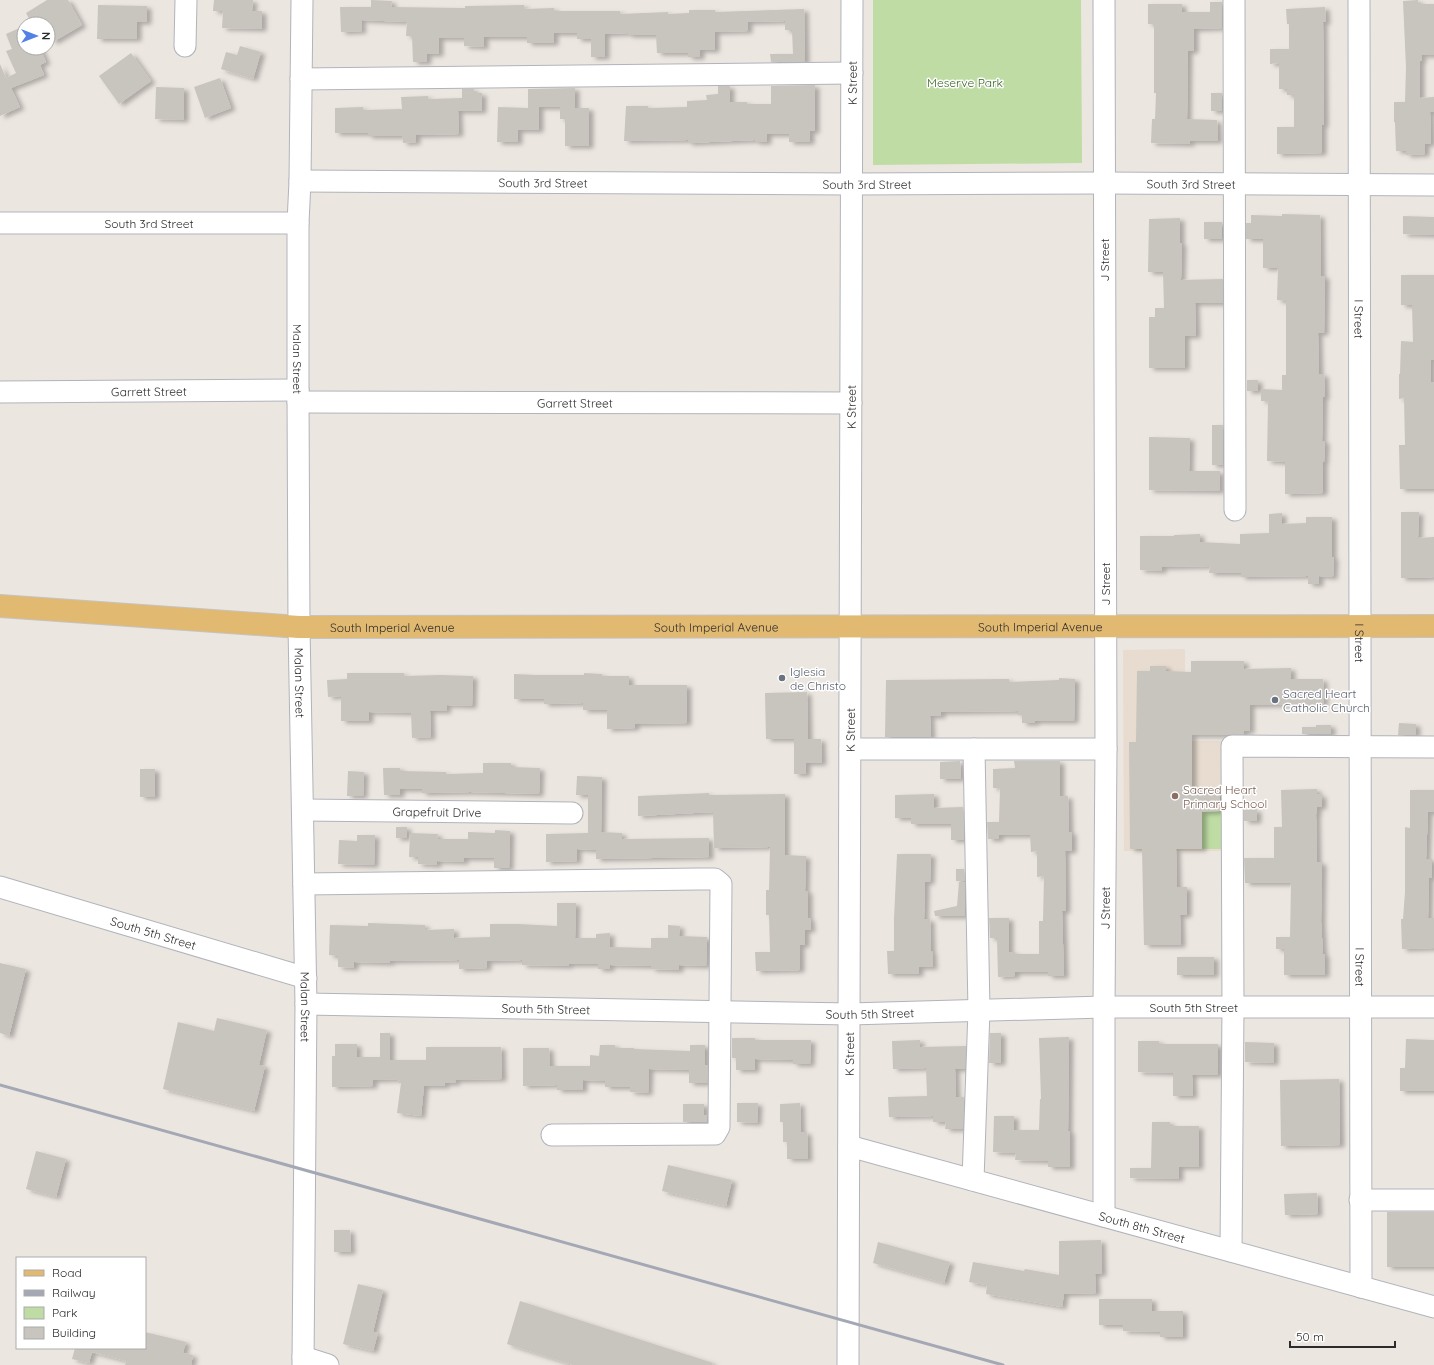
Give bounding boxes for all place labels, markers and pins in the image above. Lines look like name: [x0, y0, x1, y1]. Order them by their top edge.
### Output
place label: Iglesia de Christo: [790, 664, 846, 693]
marker: Iglesia de Christo: [777, 673, 787, 683]
place label: Sacred Heart Catholic Church: [1283, 686, 1370, 715]
marker: Sacred Heart Catholic Church: [1270, 695, 1280, 705]
place label: Sacred Heart Primary School: [1183, 782, 1267, 811]
marker: Sacred Heart Primary School: [1170, 791, 1180, 801]

